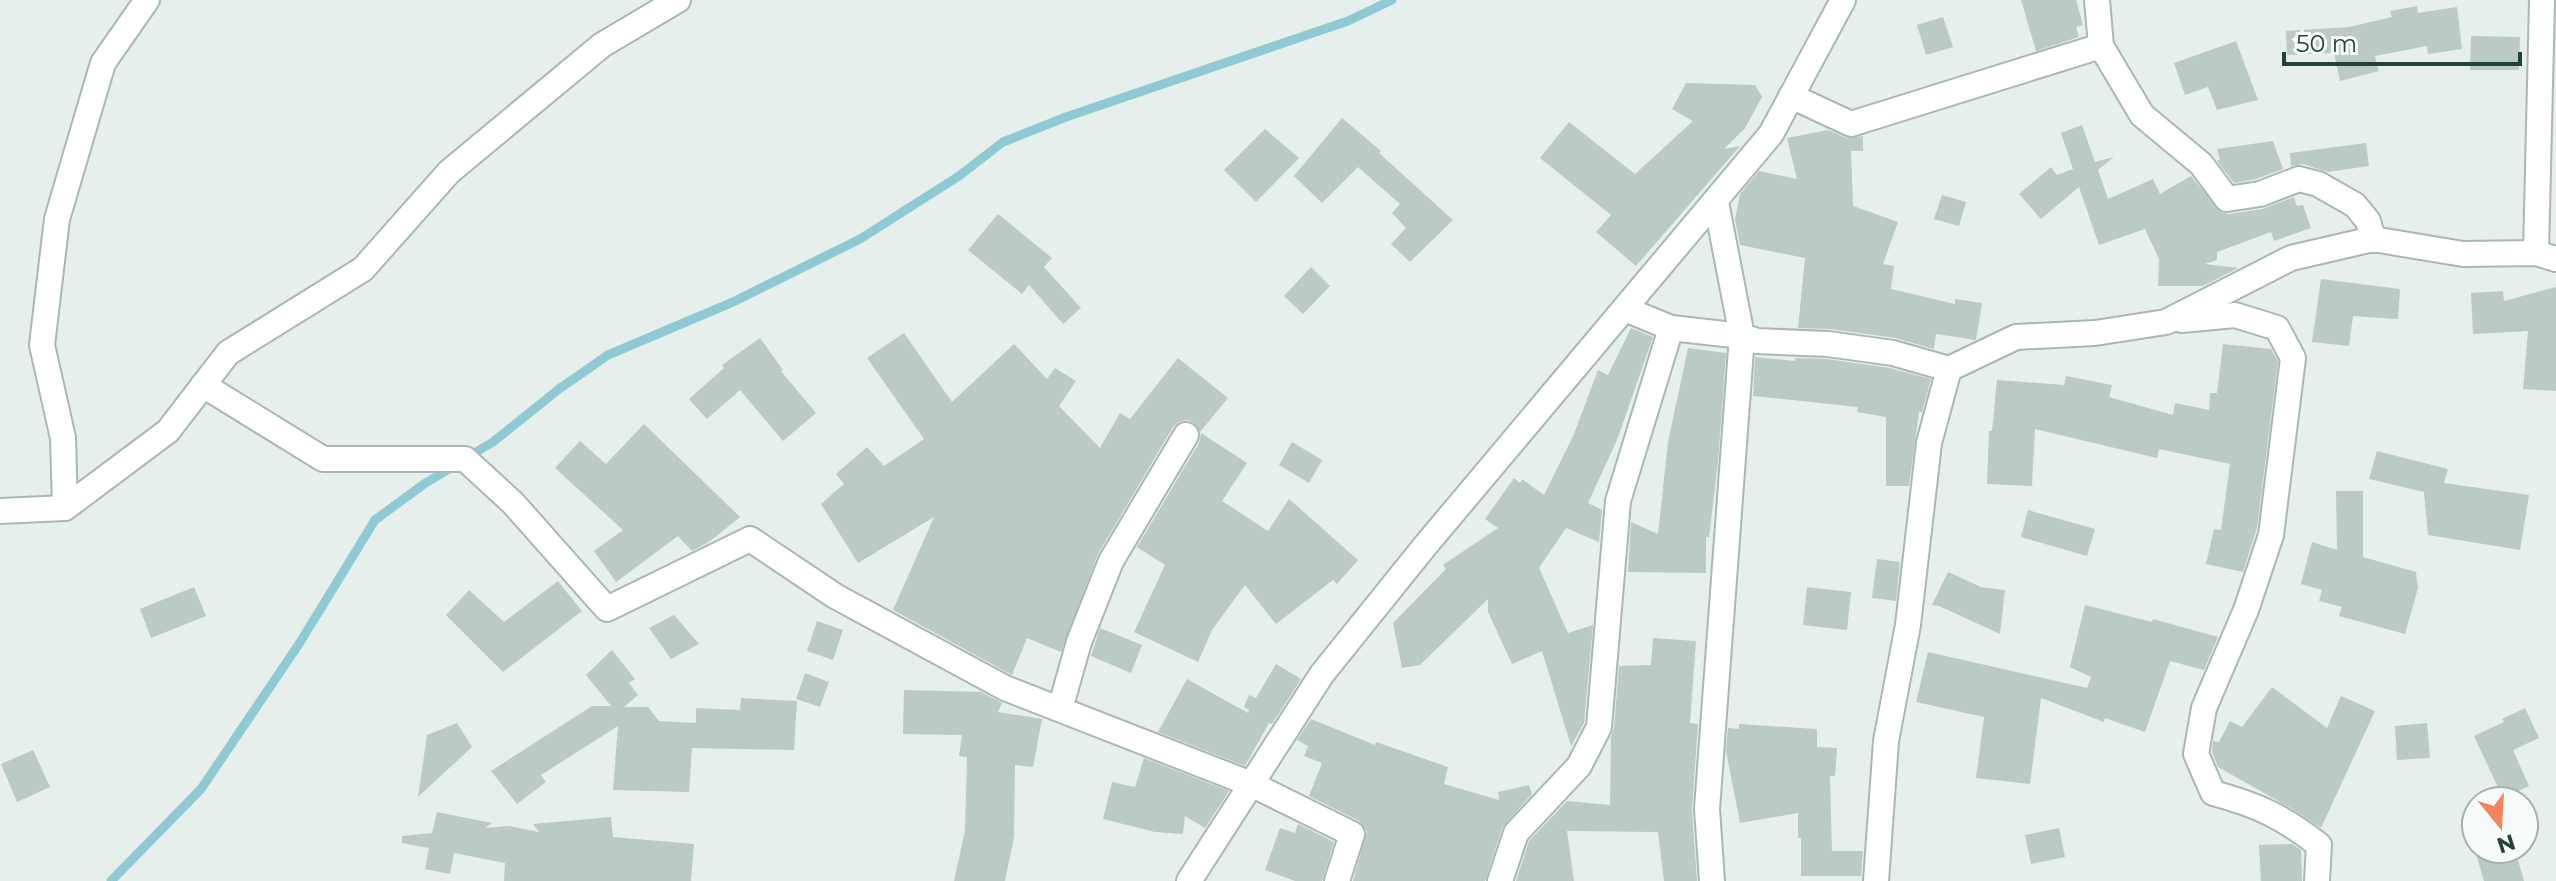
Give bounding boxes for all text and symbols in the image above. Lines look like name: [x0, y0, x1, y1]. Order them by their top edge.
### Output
scale bar: [2284, 16, 2520, 66]
text: 50 m: [2296, 29, 2357, 58]
north arrow: [2460, 785, 2540, 865]
text: N: [2493, 828, 2519, 859]

